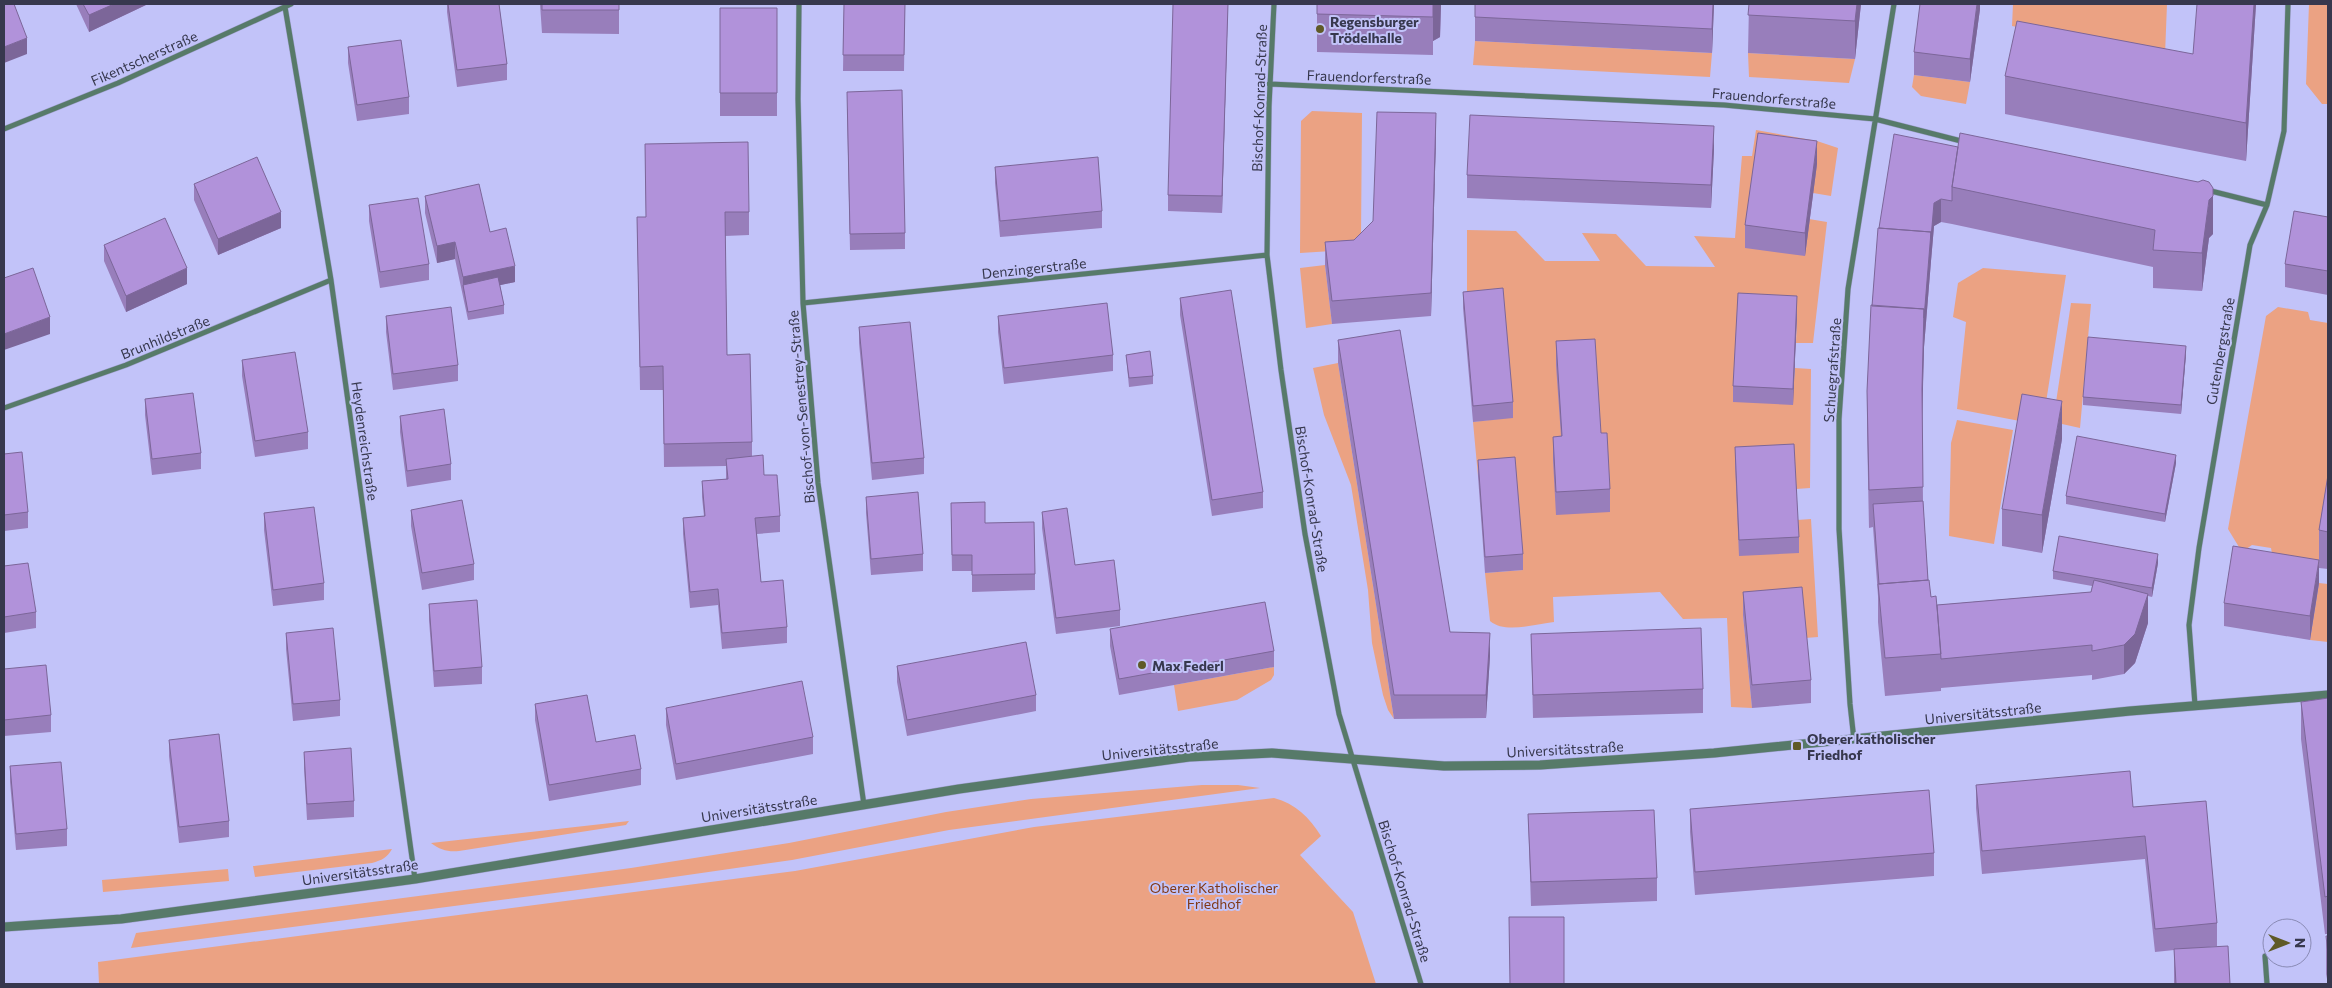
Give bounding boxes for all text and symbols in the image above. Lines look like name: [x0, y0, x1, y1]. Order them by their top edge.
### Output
place label: Regensburger Trödelhalle: [1330, 13, 1419, 46]
marker: Regensburger Trödelhalle: [1314, 23, 1326, 35]
street label: Bischof-Konrad-Straße: [1248, 24, 1270, 172]
street label: Fikentscherstraße: [88, 27, 200, 89]
street label: Frauendorferstraße: [1306, 66, 1432, 88]
street label: Frauendorferstraße: [1711, 84, 1837, 112]
street label: Denzingerstraße: [981, 254, 1087, 282]
street label: Gutenbergstraße: [2202, 296, 2238, 406]
street label: Bischof-von-Senestrey-Straße: [784, 310, 818, 504]
street label: Brunhildstraße: [118, 311, 212, 363]
street label: Schuegrafstraße: [1820, 317, 1844, 423]
street label: Heydenreichstraße: [348, 380, 382, 502]
street label: Bischof-Konrad-Straße: [1292, 425, 1332, 573]
place label: Max Federl: [1152, 657, 1224, 674]
marker: Max Federl: [1136, 659, 1148, 671]
street label: Universitätsstraße: [1924, 698, 2042, 728]
place label: Oberer katholischer Friedhof: [1807, 730, 1936, 763]
street label: Universitätsstraße: [1101, 734, 1219, 764]
street label: Universitätsstraße: [1506, 737, 1624, 761]
marker: Oberer katholischer Friedhof: [1791, 740, 1803, 752]
street label: Universitätsstraße: [700, 790, 818, 826]
street label: Bischof-Konrad-Straße: [1375, 818, 1435, 964]
street label: Universitätsstraße: [301, 855, 419, 889]
park label: Oberer Katholischer Friedhof: [1150, 879, 1279, 912]
north arrow: [2262, 918, 2312, 968]
text: N: [2292, 938, 2309, 948]

